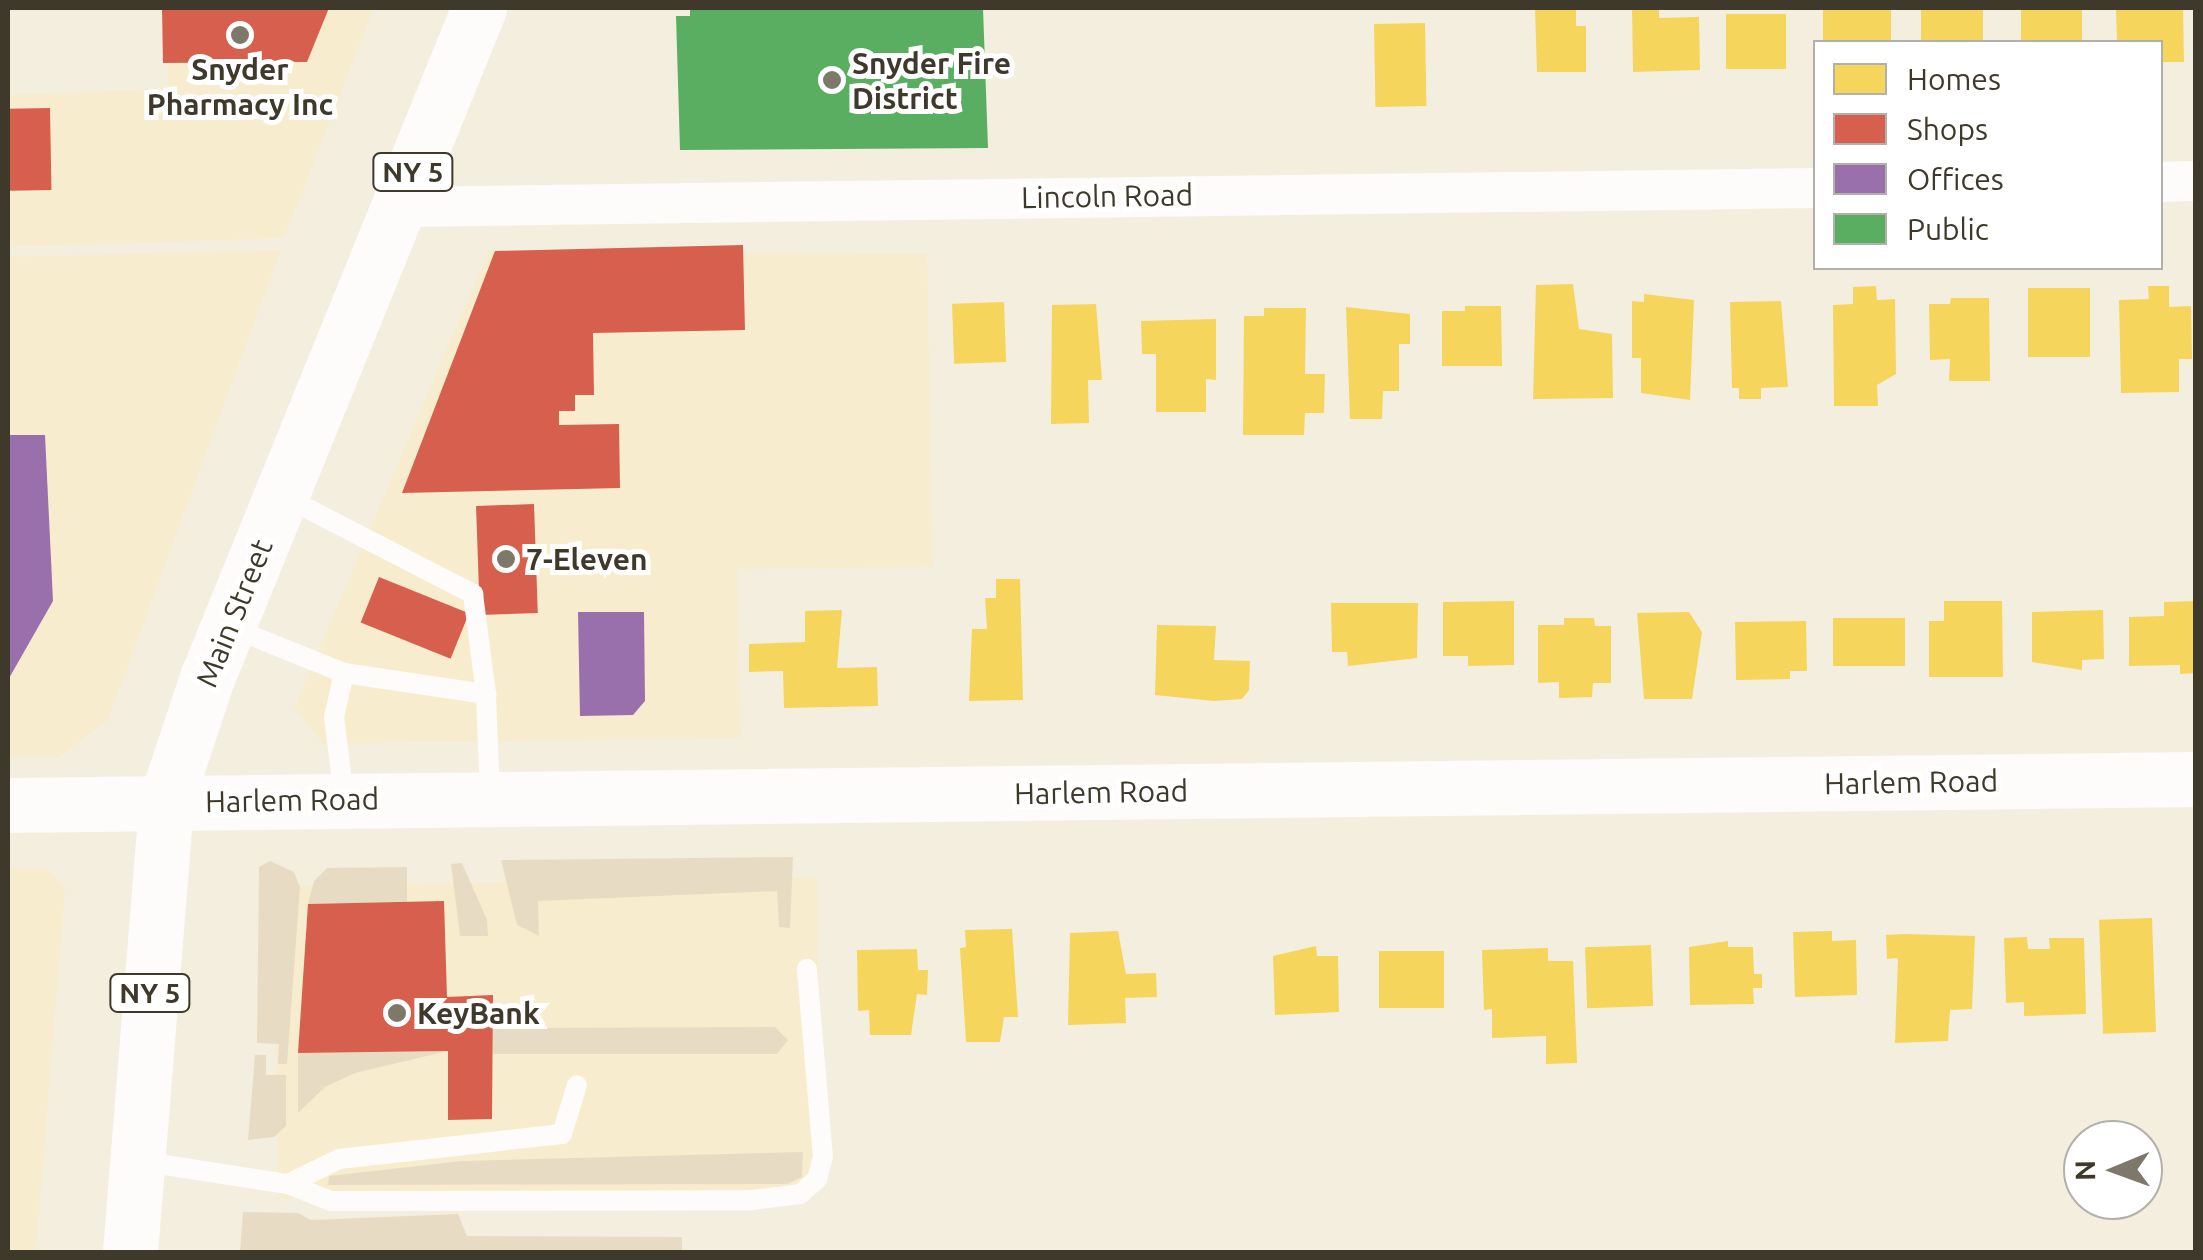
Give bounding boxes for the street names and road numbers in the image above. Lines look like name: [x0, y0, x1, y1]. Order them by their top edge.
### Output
road number: NY 5: [370, 149, 456, 195]
street label: Lincoln Road: [1021, 177, 1193, 215]
street label: Main Street: [188, 534, 280, 692]
street label: Harlem Road: [1824, 762, 1998, 802]
street label: Harlem Road: [1014, 772, 1188, 812]
street label: Harlem Road: [205, 780, 379, 820]
road number: NY 5: [108, 970, 192, 1016]

